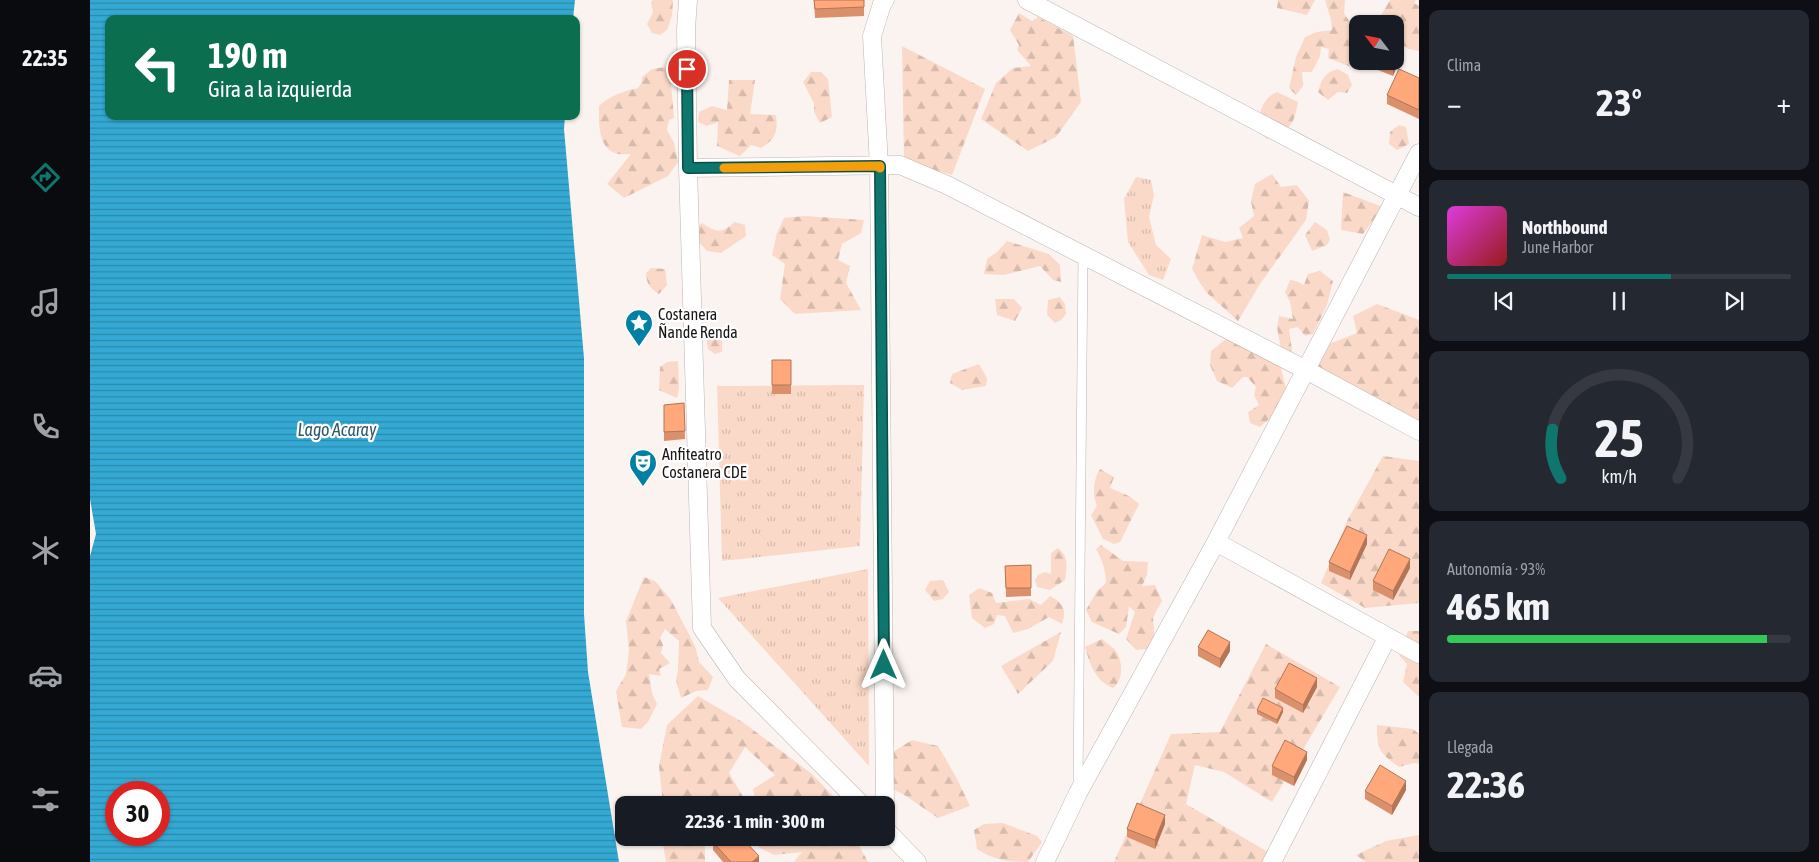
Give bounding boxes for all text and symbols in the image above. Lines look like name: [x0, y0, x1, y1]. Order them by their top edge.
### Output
north arrow: [1349, 15, 1404, 70]
map controls: [1349, 15, 1404, 70]
icon: left: [125, 35, 190, 100]
text: 190 m: [208, 35, 287, 75]
text: 22:35: [22, 45, 68, 71]
pin: [666, 48, 708, 90]
icon: arrive: [673, 55, 701, 83]
text: Clima: [1447, 56, 1481, 74]
text: Gira a la izquierda: [208, 76, 352, 102]
text: 23°: [1596, 81, 1642, 124]
text: −: [1447, 87, 1462, 119]
text: +: [1776, 87, 1791, 119]
icon: directions: [28, 160, 63, 195]
text: Northbound: [1522, 216, 1608, 238]
text: June Harbor: [1522, 238, 1593, 256]
icon: music: [28, 285, 63, 320]
icon: previous: [1490, 287, 1518, 315]
icon: pause: [1605, 287, 1633, 315]
icon: next: [1720, 287, 1748, 315]
place label: Costanera Ñande Renda: [658, 305, 738, 341]
place icon: Costanera Ñande Renda: [624, 308, 654, 347]
text: 25: [1595, 408, 1643, 468]
icon: phone: [28, 409, 63, 444]
water label: Lago Acaray: [298, 419, 377, 440]
place label: Anfiteatro Costanera CDE: [662, 445, 747, 481]
theatre icon: Anfiteatro Costanera CDE: [628, 448, 658, 487]
text: km/h: [1601, 466, 1637, 487]
icon: climate: [28, 533, 63, 568]
text: Autonomía · 93%: [1447, 560, 1545, 578]
text: 465 km: [1447, 585, 1550, 628]
position arrow: [857, 638, 909, 690]
icon: car: [28, 658, 63, 693]
text: Llegada: [1447, 738, 1494, 756]
text: 22:36: [1447, 763, 1525, 806]
speed limit sign: 30: [105, 781, 170, 846]
icon: filters: [28, 782, 63, 817]
text: 22:36 · 1 min · 300 m: [685, 810, 825, 832]

